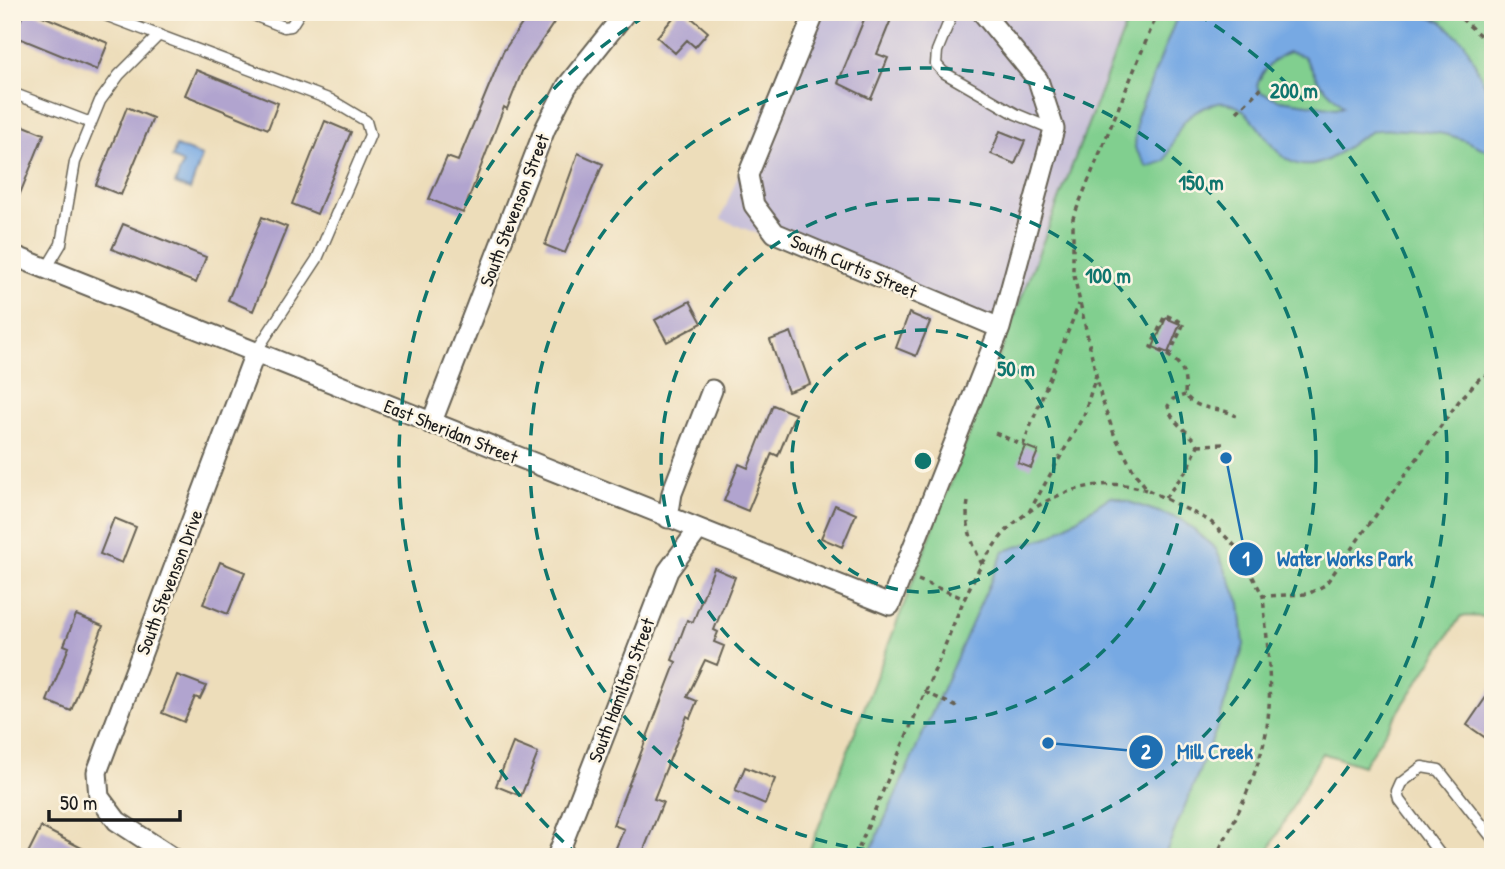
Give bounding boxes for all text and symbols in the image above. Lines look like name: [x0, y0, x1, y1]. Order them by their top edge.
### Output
text: 200 m: [1270, 76, 1318, 105]
street label: South Stevenson Street: [473, 129, 555, 290]
text: 150 m: [1178, 168, 1224, 197]
street label: South Curtis Street: [787, 228, 922, 305]
text: 100 m: [1085, 261, 1131, 290]
text: 50 m: [997, 354, 1035, 383]
street label: East Sheridan Street: [380, 392, 522, 470]
centre of rings: [911, 449, 935, 473]
street label: South Stevenson Drive: [129, 505, 209, 658]
callout: Water Works Park: [1228, 538, 1427, 580]
text: 1: [1242, 544, 1250, 573]
text: Water Works Park: [1277, 544, 1413, 573]
street label: South Hamilton Street: [581, 614, 661, 766]
callout: Mill Creek: [1128, 731, 1267, 773]
text: 2: [1141, 737, 1151, 766]
text: Mill Creek: [1177, 737, 1253, 766]
scale bar: [49, 778, 180, 822]
text: 50 m: [60, 788, 97, 817]

